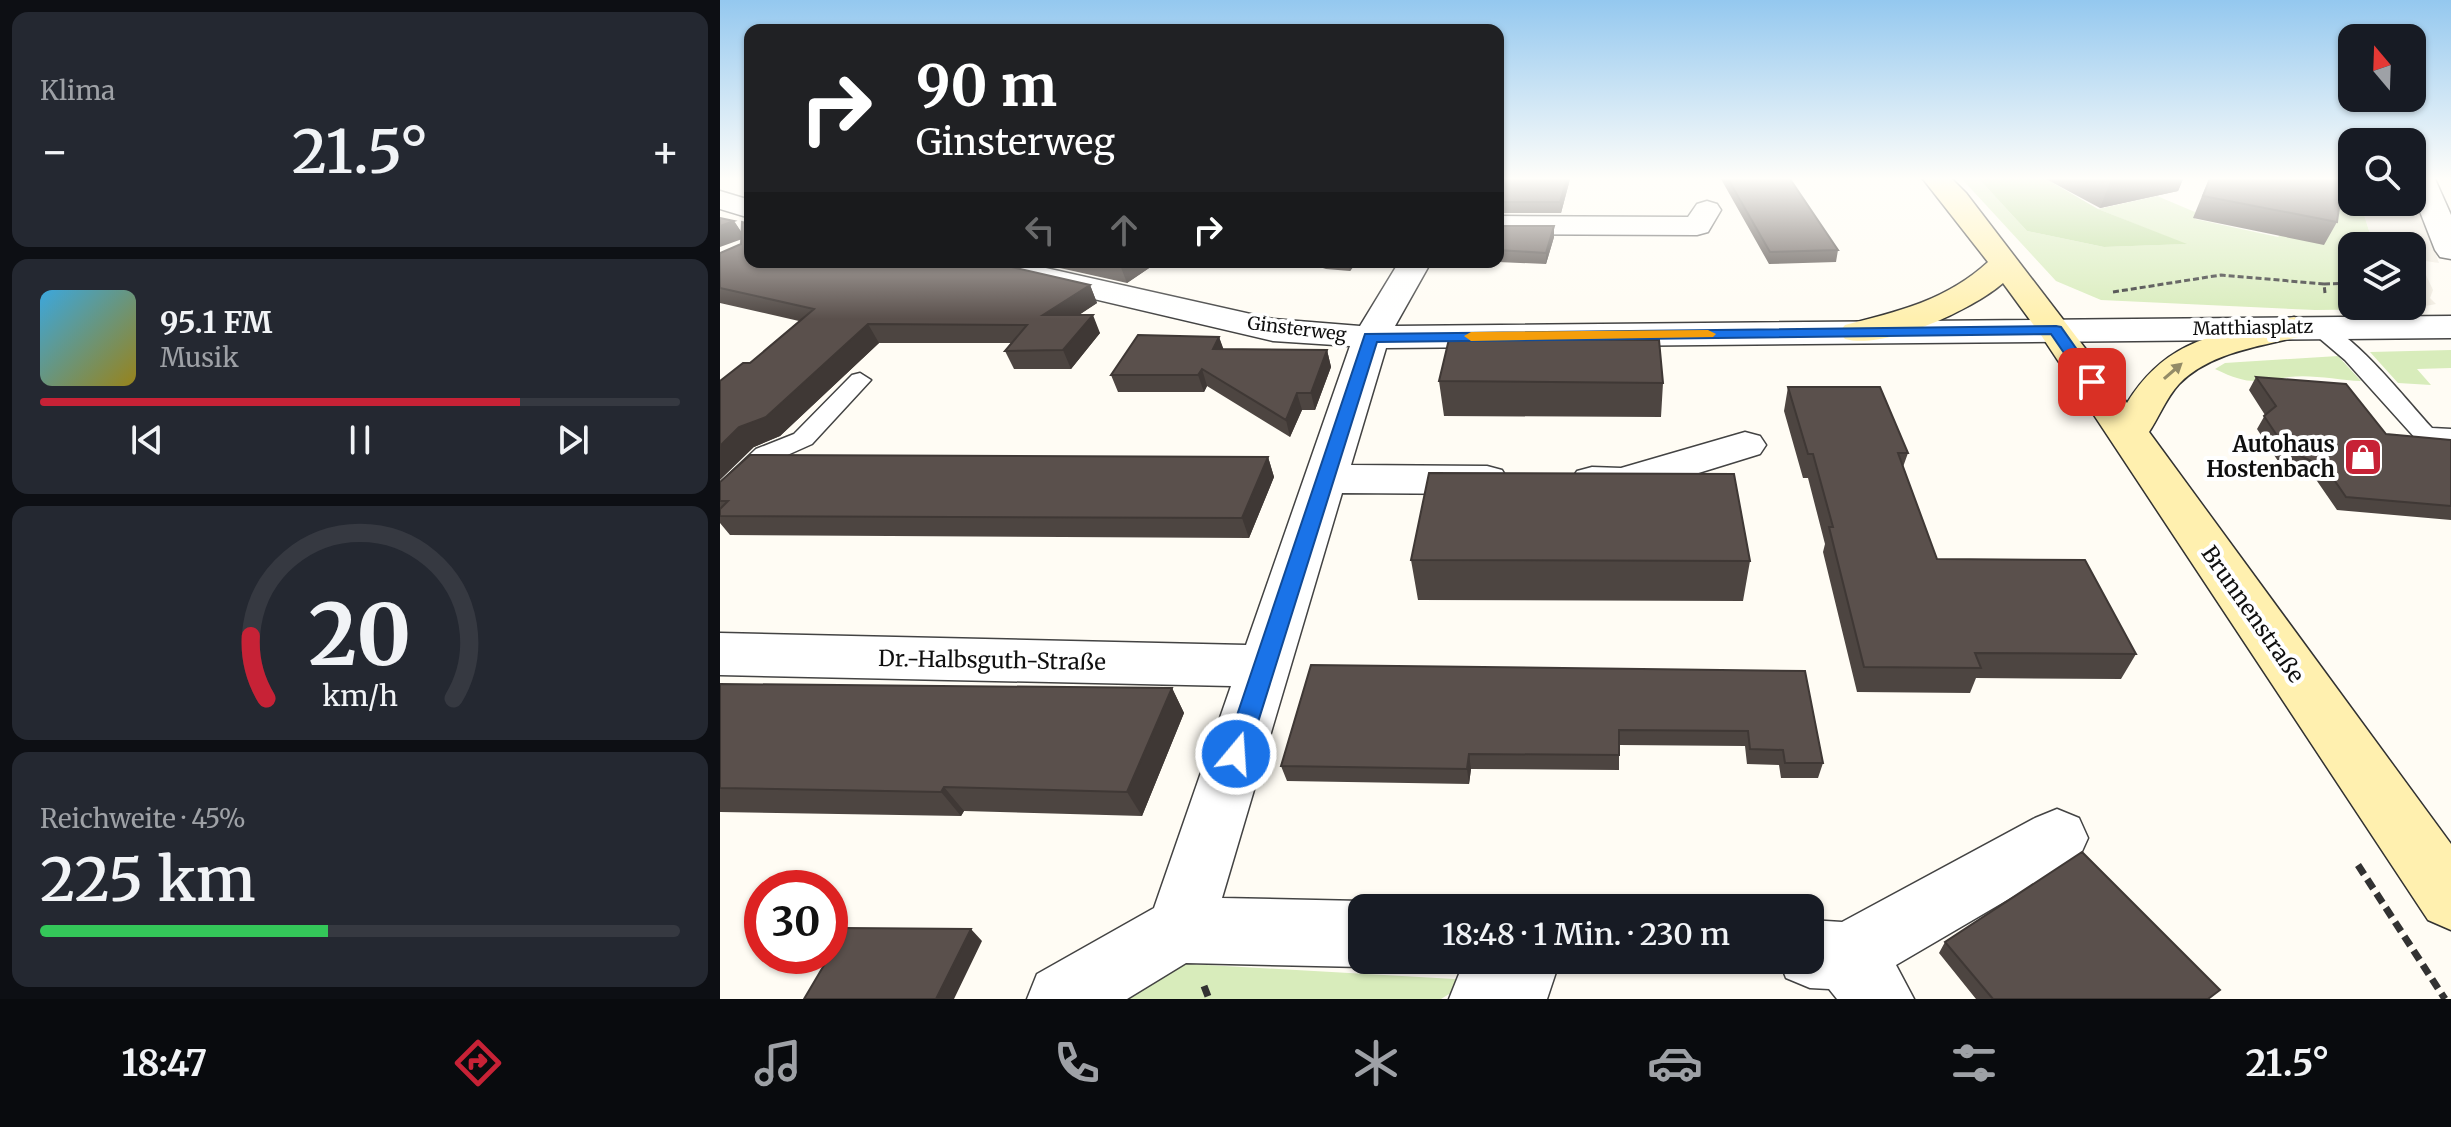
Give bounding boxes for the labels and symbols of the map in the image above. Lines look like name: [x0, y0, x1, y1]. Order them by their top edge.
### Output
north arrow: [2338, 24, 2426, 112]
street label: Ginsterweg: [1246, 311, 1348, 346]
street label: Matthiasplatz: [2193, 315, 2314, 340]
pin: [2058, 348, 2126, 416]
one-way arrow: [2162, 363, 2182, 380]
place label: Autohaus Hostenbach: [2206, 430, 2335, 483]
shop icon: Autohaus Hostenbach: [2342, 436, 2384, 478]
street label: Brunnenstraße: [2195, 540, 2311, 688]
street label: Dr.-Halbsguth-Straße: [878, 644, 1106, 676]
position arrow: [1194, 712, 1278, 796]
speed limit sign: 30: [744, 870, 848, 974]

